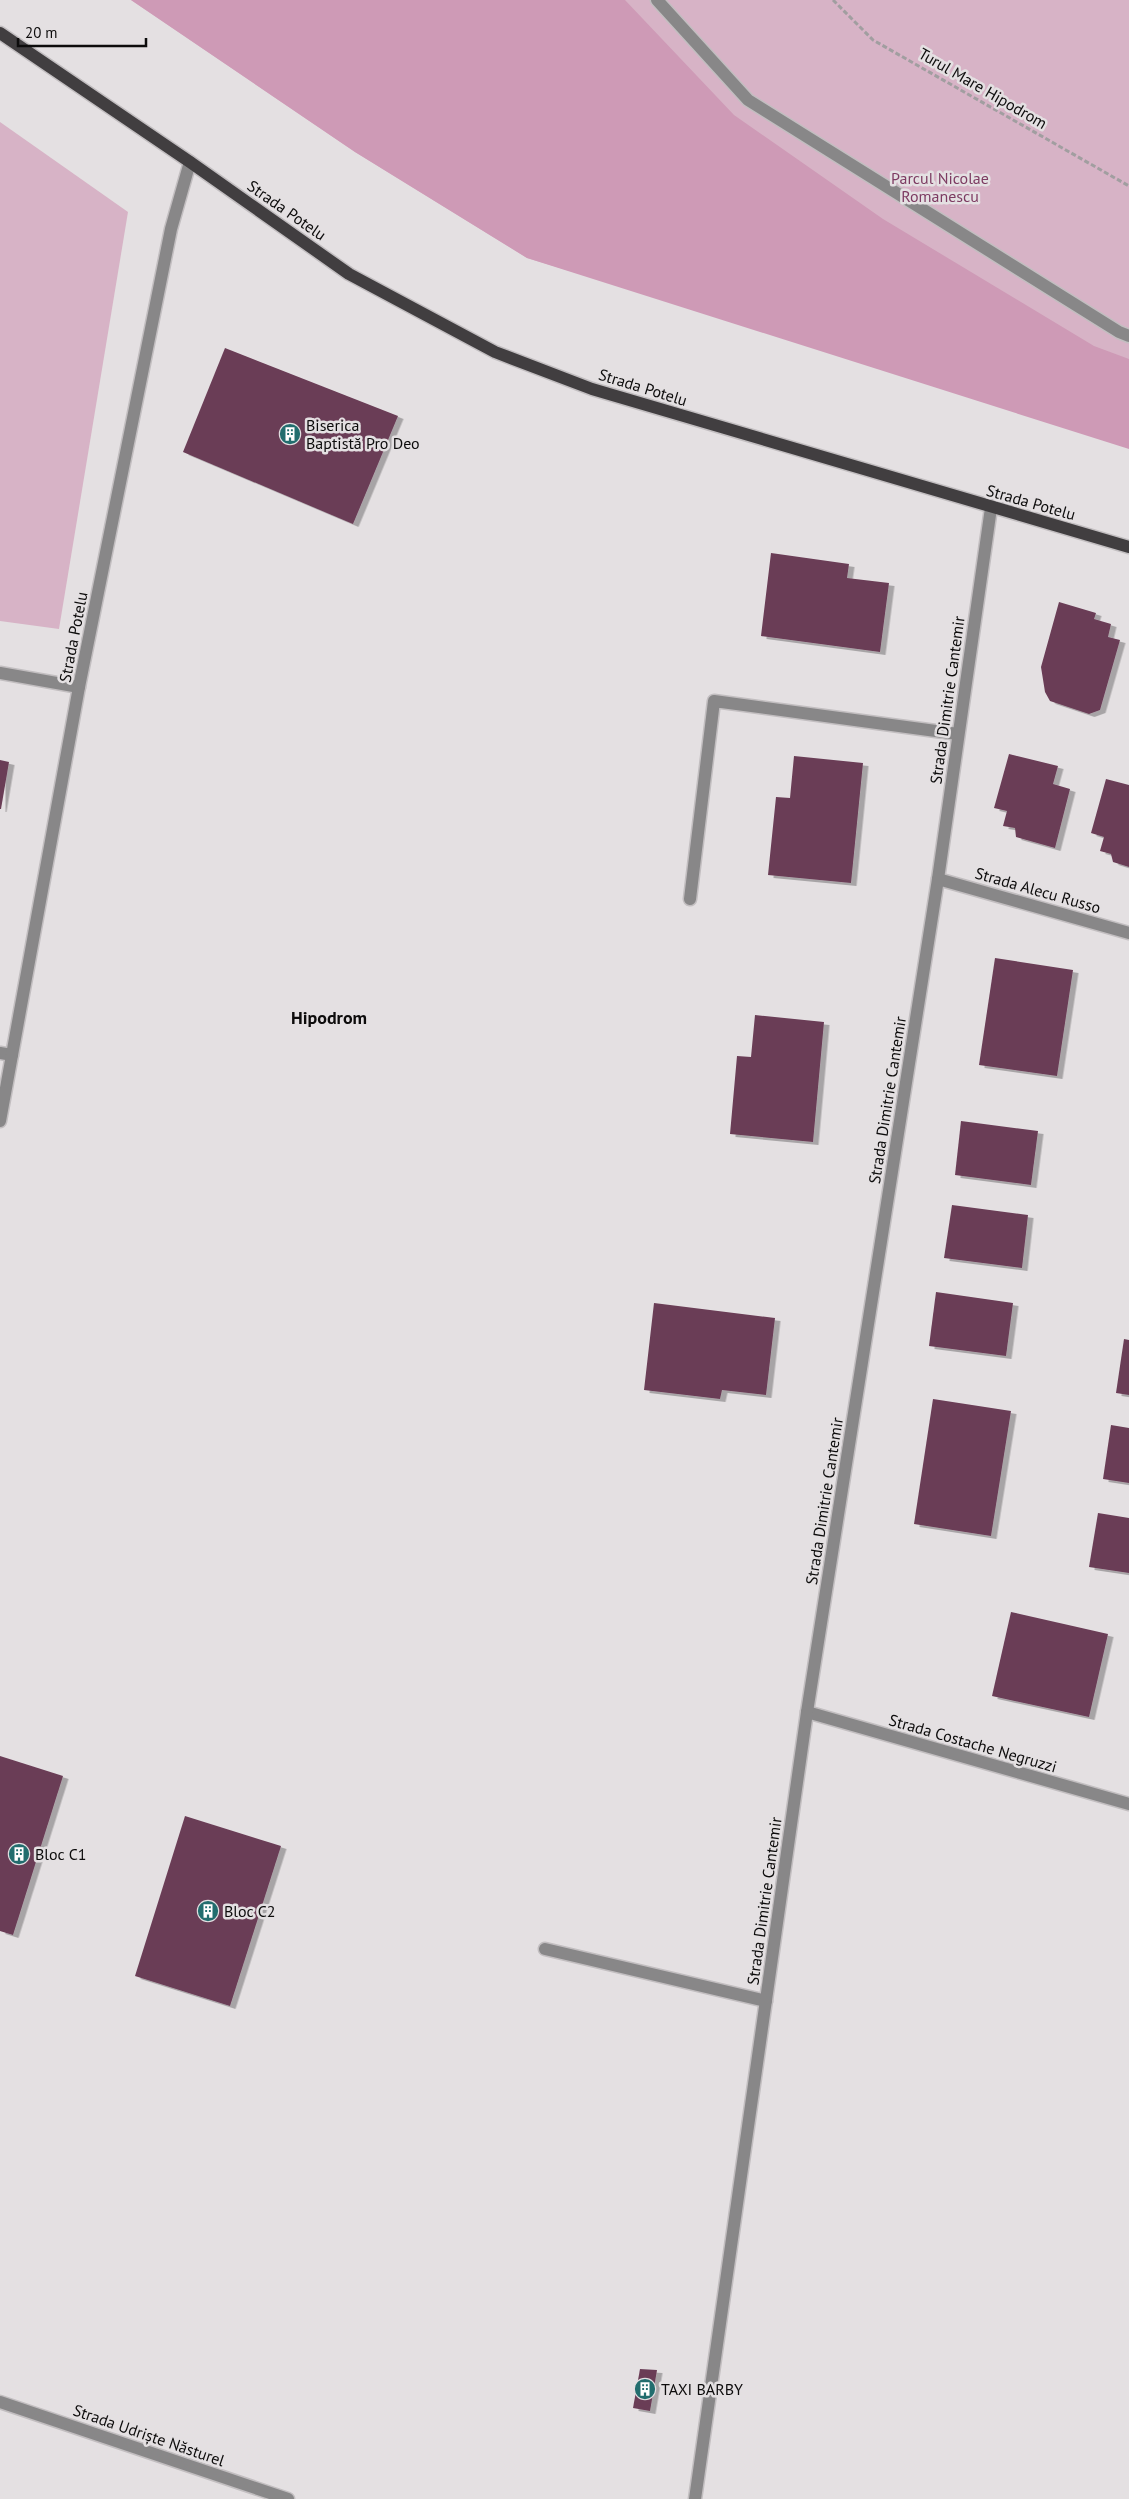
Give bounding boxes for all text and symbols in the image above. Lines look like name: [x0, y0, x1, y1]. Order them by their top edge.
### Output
scale bar: [18, 15, 145, 47]
text: 20 m: [25, 23, 58, 42]
street label: Turul Mare Hipodrom: [915, 43, 1051, 133]
park label: Parcul Nicolae Romanescu: [891, 168, 989, 206]
street label: Strada Potelu: [244, 176, 330, 244]
street label: Strada Potelu: [596, 364, 690, 410]
place label: Biserica Baptistă Pro Deo: [306, 415, 420, 453]
building icon: Biserica Baptistă Pro Deo: [278, 422, 302, 446]
street label: Strada Potelu: [984, 480, 1078, 524]
street label: Strada Potelu: [54, 590, 92, 684]
street label: Strada Dimitrie Cantemir: [925, 614, 969, 785]
street label: Strada Alecu Russo: [973, 863, 1103, 917]
district label: Hipodrom: [291, 1006, 367, 1029]
street label: Strada Dimitrie Cantemir: [864, 1014, 910, 1185]
street label: Strada Dimitrie Cantemir: [801, 1415, 847, 1586]
street label: Strada Costache Negruzzi: [887, 1709, 1059, 1777]
street label: Strada Dimitrie Cantemir: [742, 1815, 786, 1986]
building icon: Bloc C1: [7, 1842, 31, 1866]
place label: Bloc C1: [35, 1844, 87, 1864]
building icon: Bloc C2: [196, 1899, 220, 1923]
place label: Bloc C2: [224, 1901, 276, 1921]
building icon: TAXI BARBY: [633, 2377, 657, 2401]
place label: TAXI BARBY: [661, 2379, 743, 2399]
street label: Strada Udriște Năsturel: [71, 2400, 228, 2470]

